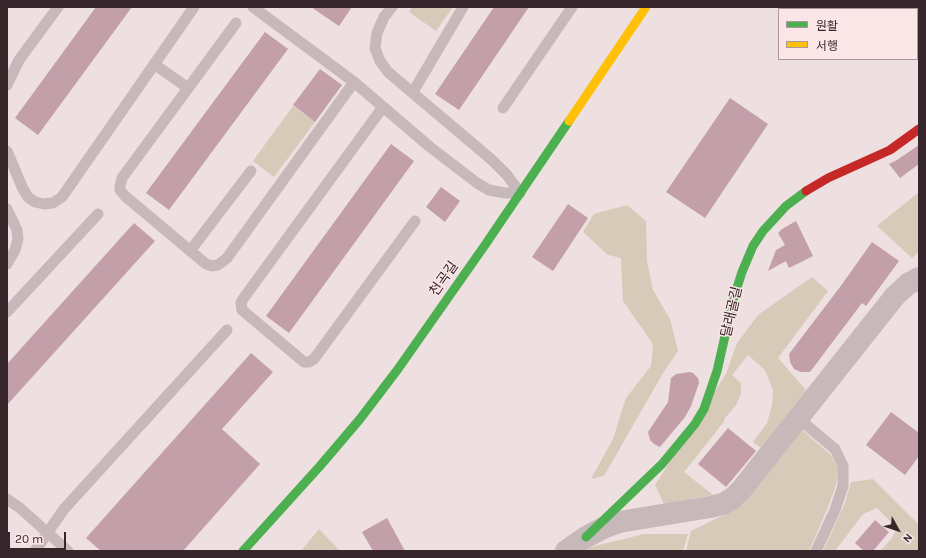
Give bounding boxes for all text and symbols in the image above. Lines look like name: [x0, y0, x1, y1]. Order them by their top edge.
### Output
legend: [778, 8, 918, 60]
text: 원활: [816, 19, 838, 33]
text: 서행: [816, 39, 838, 53]
street label: 천곡길: [426, 258, 462, 300]
street label: 달래골길: [718, 285, 746, 339]
north arrow: [878, 510, 918, 550]
scale bar: [10, 524, 68, 550]
text: N: [900, 531, 915, 545]
text: 20 m: [15, 532, 43, 546]

